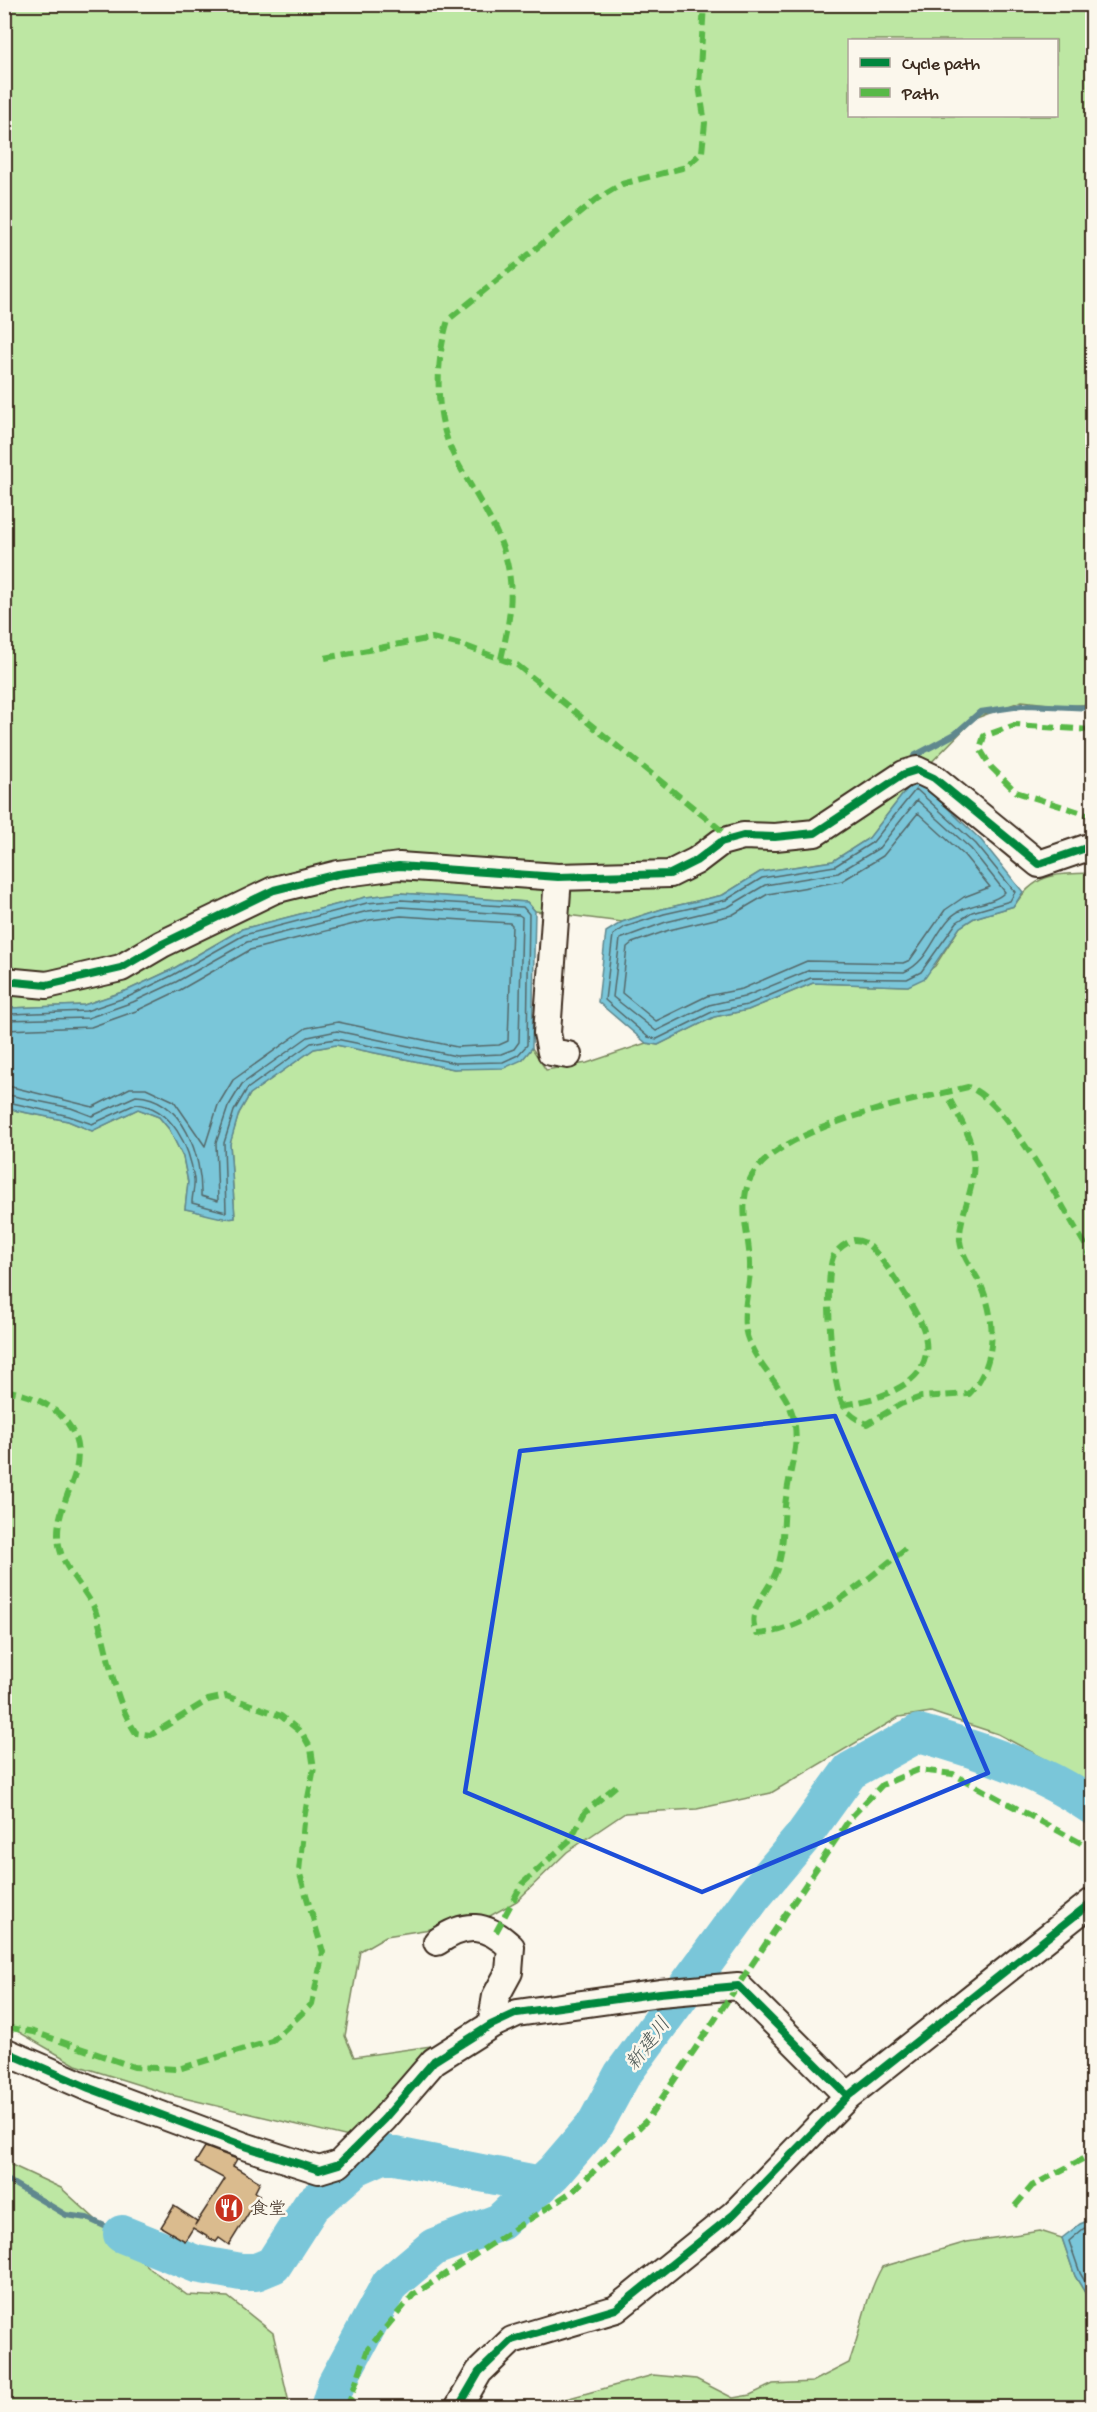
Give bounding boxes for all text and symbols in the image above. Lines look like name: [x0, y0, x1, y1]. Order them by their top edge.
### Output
legend: [848, 39, 1058, 117]
text: Cycle path: [902, 55, 980, 76]
text: Path: [901, 85, 939, 106]
water label: 新建川: [622, 2014, 677, 2076]
restaurant icon: 食堂: [213, 2192, 245, 2224]
place label: 食堂: [250, 2199, 286, 2221]

